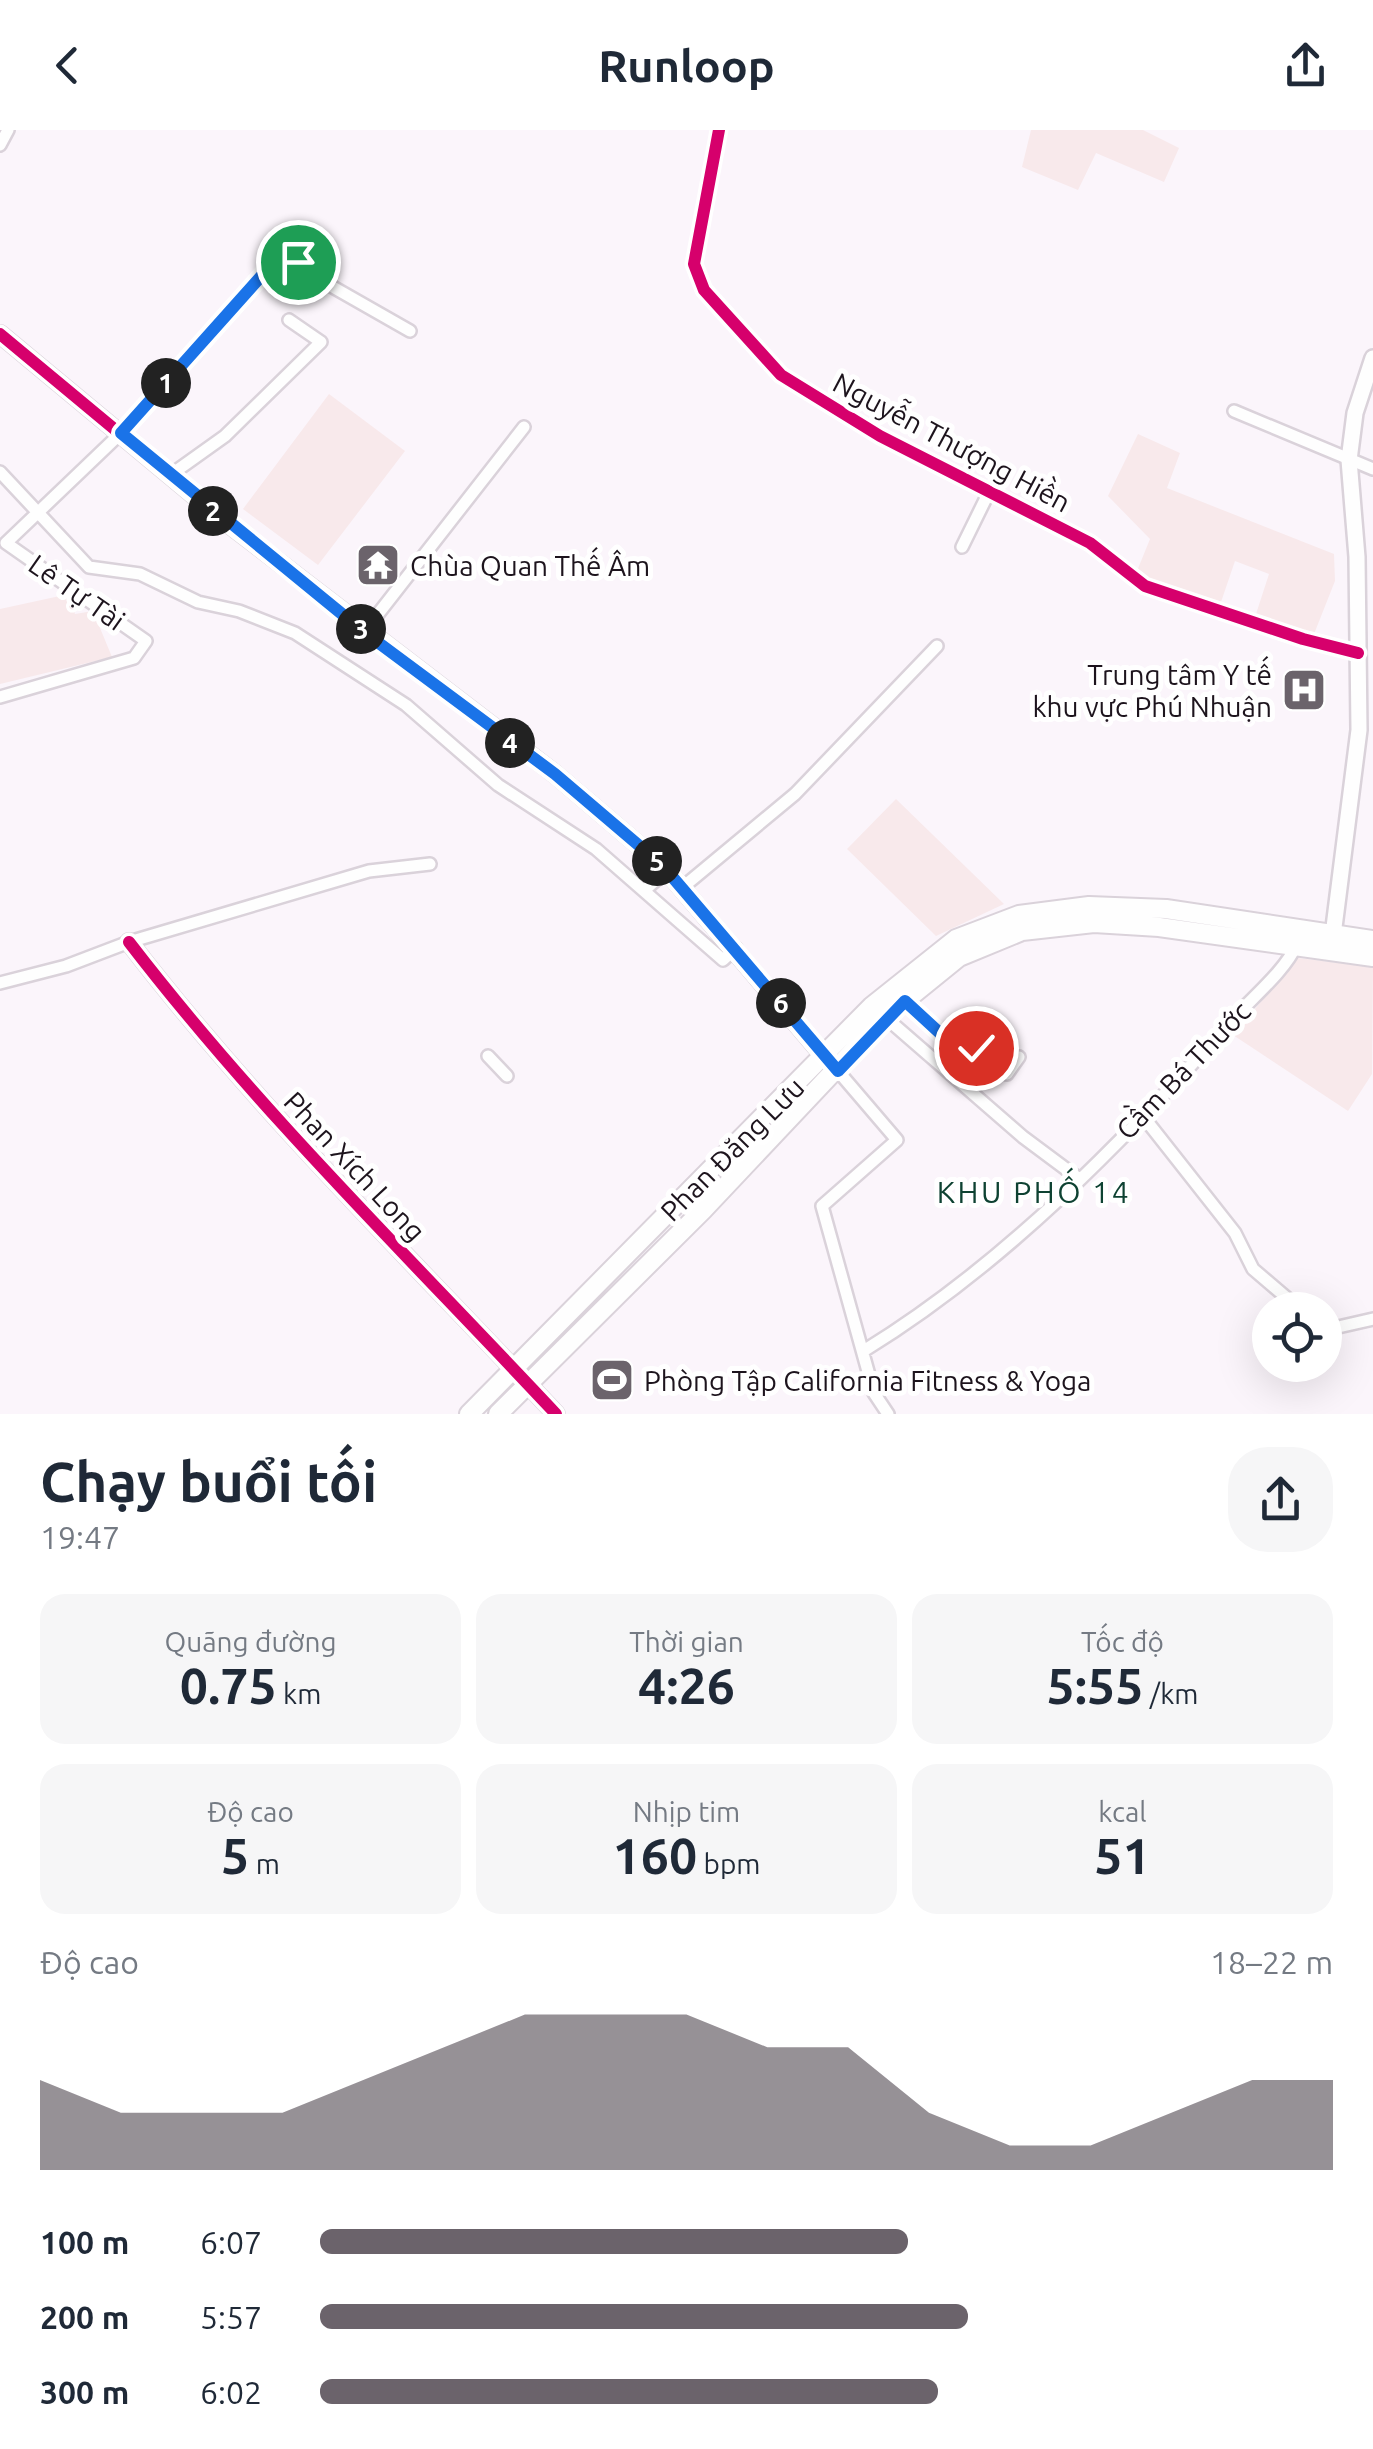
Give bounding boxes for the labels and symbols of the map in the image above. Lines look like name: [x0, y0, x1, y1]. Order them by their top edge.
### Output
pin: [256, 220, 341, 305]
pin: 1: [141, 358, 191, 408]
street label: Nguyễn Thượng Hiền: [828, 364, 1077, 518]
pin: 2: [188, 486, 238, 536]
temple icon: Chùa Quan Thế Âm: [355, 542, 401, 588]
place label: Chùa Quan Thế Âm: [410, 547, 650, 581]
street label: Lê Tự Tài: [23, 548, 131, 636]
pin: 3: [336, 604, 386, 654]
place label: Trung tâm Y tế khu vực Phú Nhuận: [1032, 656, 1272, 722]
hospital icon: Trung tâm Y tế khu vực Phú Nhuận: [1281, 667, 1327, 713]
pin: 4: [485, 718, 535, 768]
pin: 5: [632, 836, 682, 886]
pin: 6: [756, 978, 806, 1028]
street label: Cầm Bá Thước: [1108, 993, 1256, 1145]
pin: [934, 1006, 1019, 1091]
street label: Phan Đăng Lưu: [654, 1071, 810, 1227]
street label: Phan Xích Long: [278, 1085, 432, 1247]
district label: KHU PHỐ 14: [937, 1167, 1131, 1209]
sports icon: Phòng Tập California Fitness & Yoga: [589, 1357, 635, 1403]
place label: Phòng Tập California Fitness & Yoga: [644, 1365, 1092, 1396]

